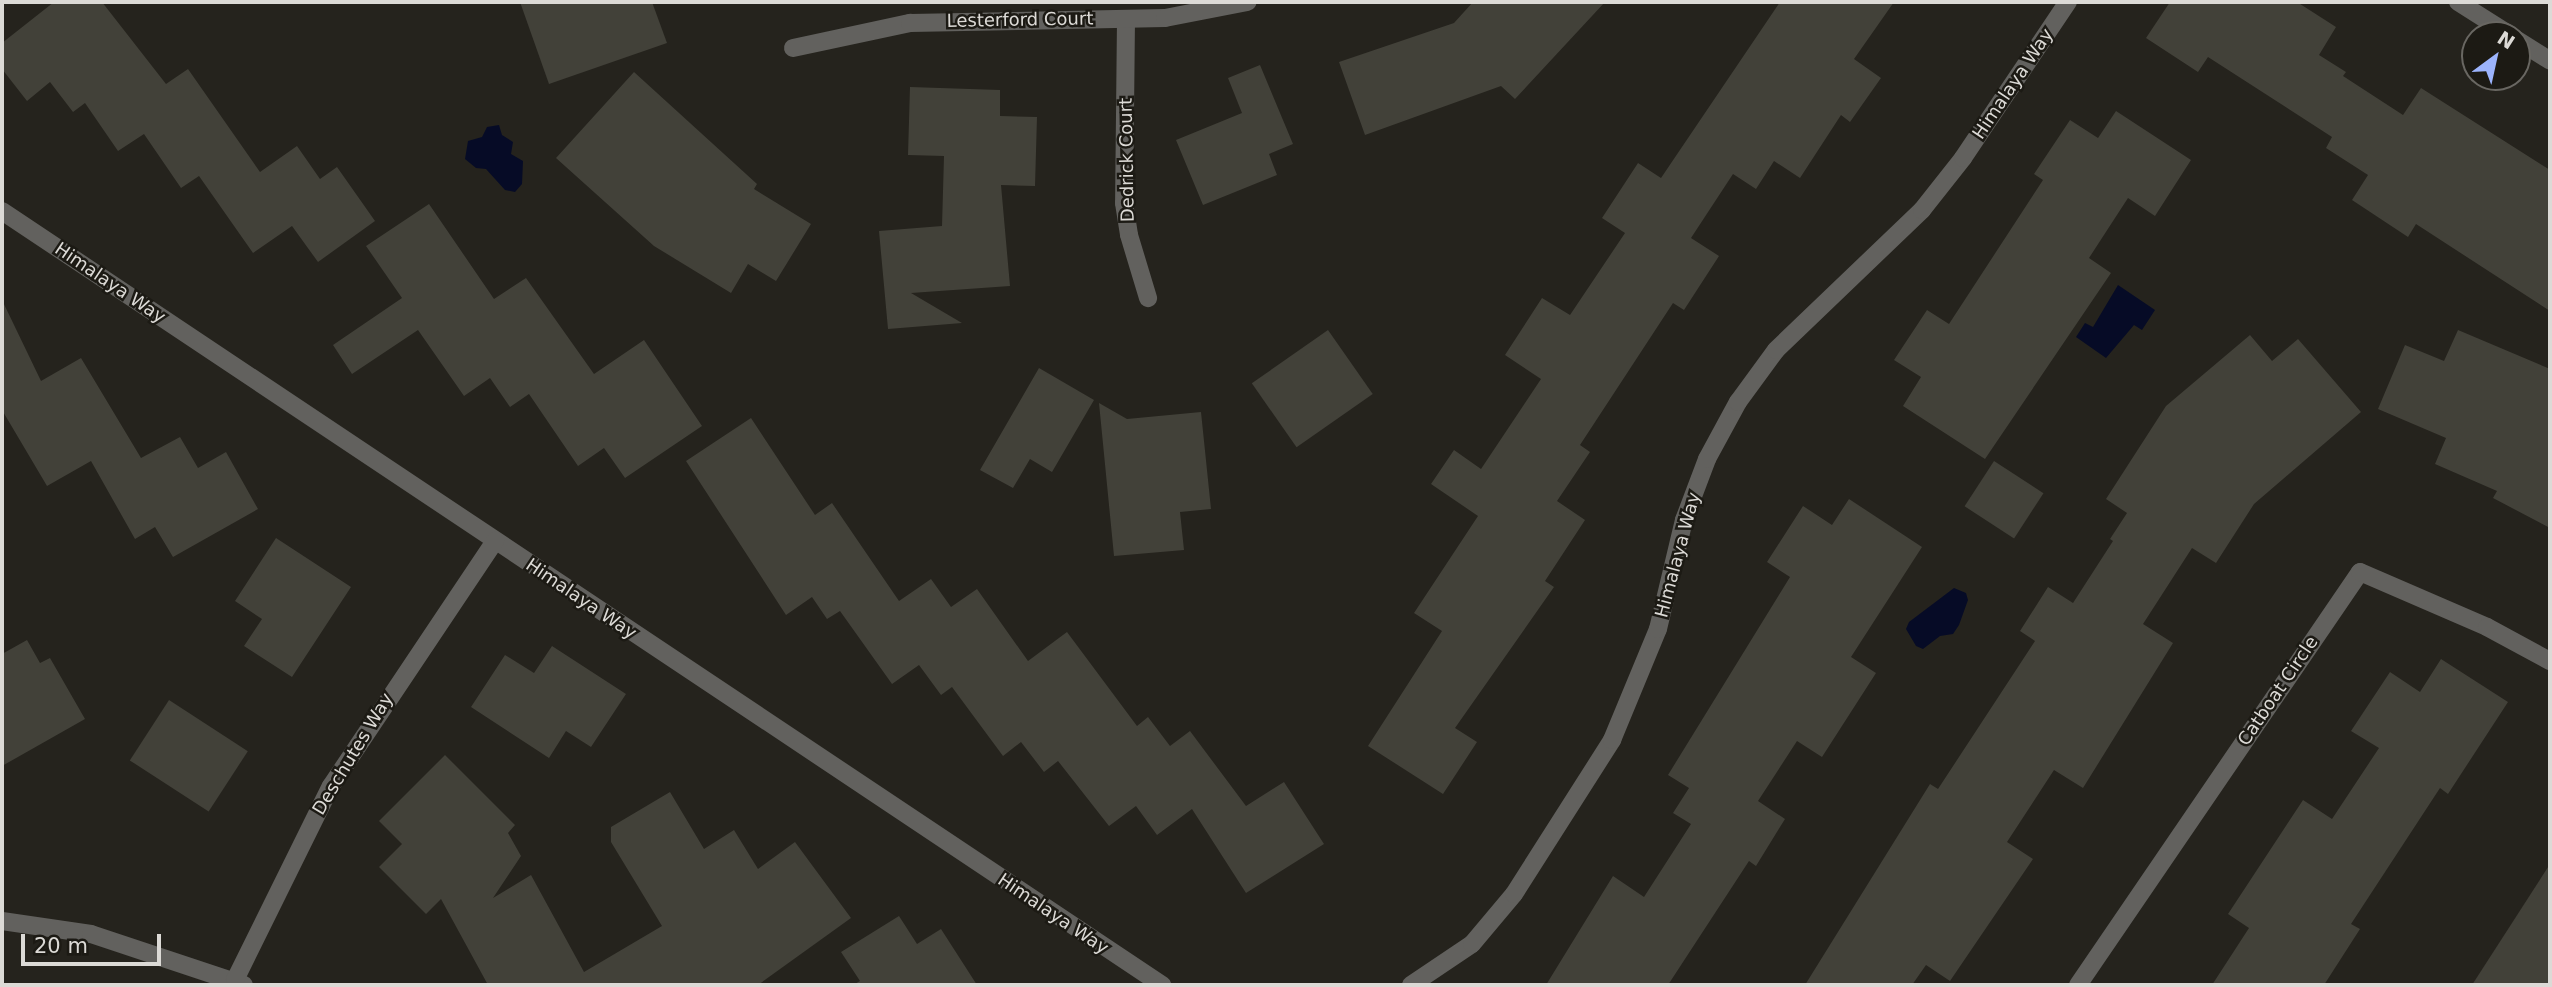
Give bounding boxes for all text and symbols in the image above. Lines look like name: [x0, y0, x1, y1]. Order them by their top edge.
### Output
street label: Lesterford Court: [946, 8, 1094, 32]
north arrow: [2461, 21, 2531, 91]
street label: Himalaya Way: [1968, 25, 2058, 143]
text: N: [2494, 27, 2519, 54]
street label: Dedrick Court: [1115, 98, 1139, 222]
street label: Himalaya Way: [51, 238, 169, 328]
street label: Himalaya Way: [1651, 490, 1705, 620]
street label: Himalaya Way: [522, 554, 640, 644]
street label: Catboat Circle: [2233, 632, 2323, 750]
street label: Deschutes Way: [308, 689, 398, 819]
street label: Himalaya Way: [994, 869, 1112, 959]
scale bar: [24, 920, 164, 964]
text: 20 m: [34, 934, 88, 958]

